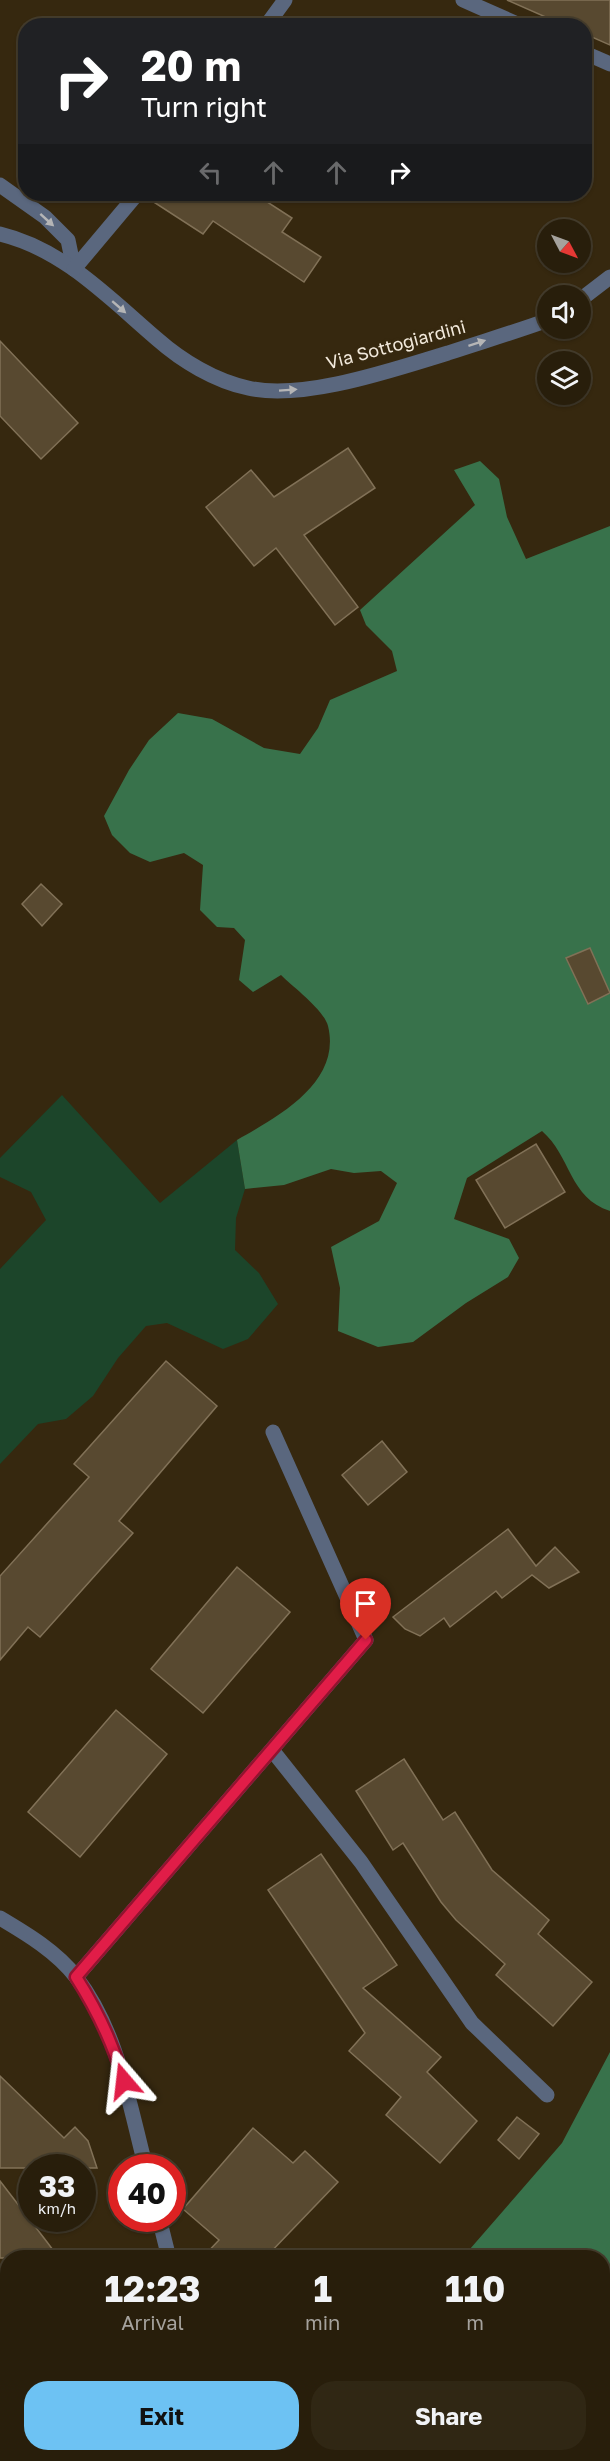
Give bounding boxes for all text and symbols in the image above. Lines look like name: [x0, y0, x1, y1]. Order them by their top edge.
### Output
text: 20 m: [141, 40, 241, 90]
icon: right: [42, 42, 120, 120]
text: Turn right: [141, 91, 267, 123]
icon: left: [194, 156, 227, 189]
icon: ahead: [257, 156, 290, 189]
icon: ahead: [320, 156, 353, 189]
icon: right: [383, 156, 416, 189]
one-way arrow: [39, 213, 54, 226]
north arrow: [537, 219, 591, 273]
map controls: [537, 219, 591, 405]
button: sound: [537, 285, 591, 339]
one-way arrow: [111, 300, 127, 313]
street label: Via Sottogiardini: [324, 315, 468, 373]
one-way arrow: [468, 338, 486, 348]
button: layers: [537, 351, 591, 405]
one-way arrow: [279, 385, 298, 394]
pin: [340, 1578, 391, 1640]
icon: arrive: [349, 1587, 382, 1620]
position arrow: [92, 2049, 156, 2113]
speed limit sign: 40: [108, 2154, 186, 2232]
text: 33: [39, 2168, 75, 2204]
text: km/h: [38, 2199, 76, 2217]
text: 12:23: [105, 2267, 201, 2310]
text: 1: [313, 2267, 332, 2310]
text: 110: [445, 2267, 505, 2310]
text: Arrival: [121, 2310, 184, 2334]
text: min: [305, 2310, 340, 2334]
text: m: [466, 2310, 484, 2334]
button: Exit: [24, 2381, 299, 2450]
button: Share: [311, 2381, 586, 2450]

